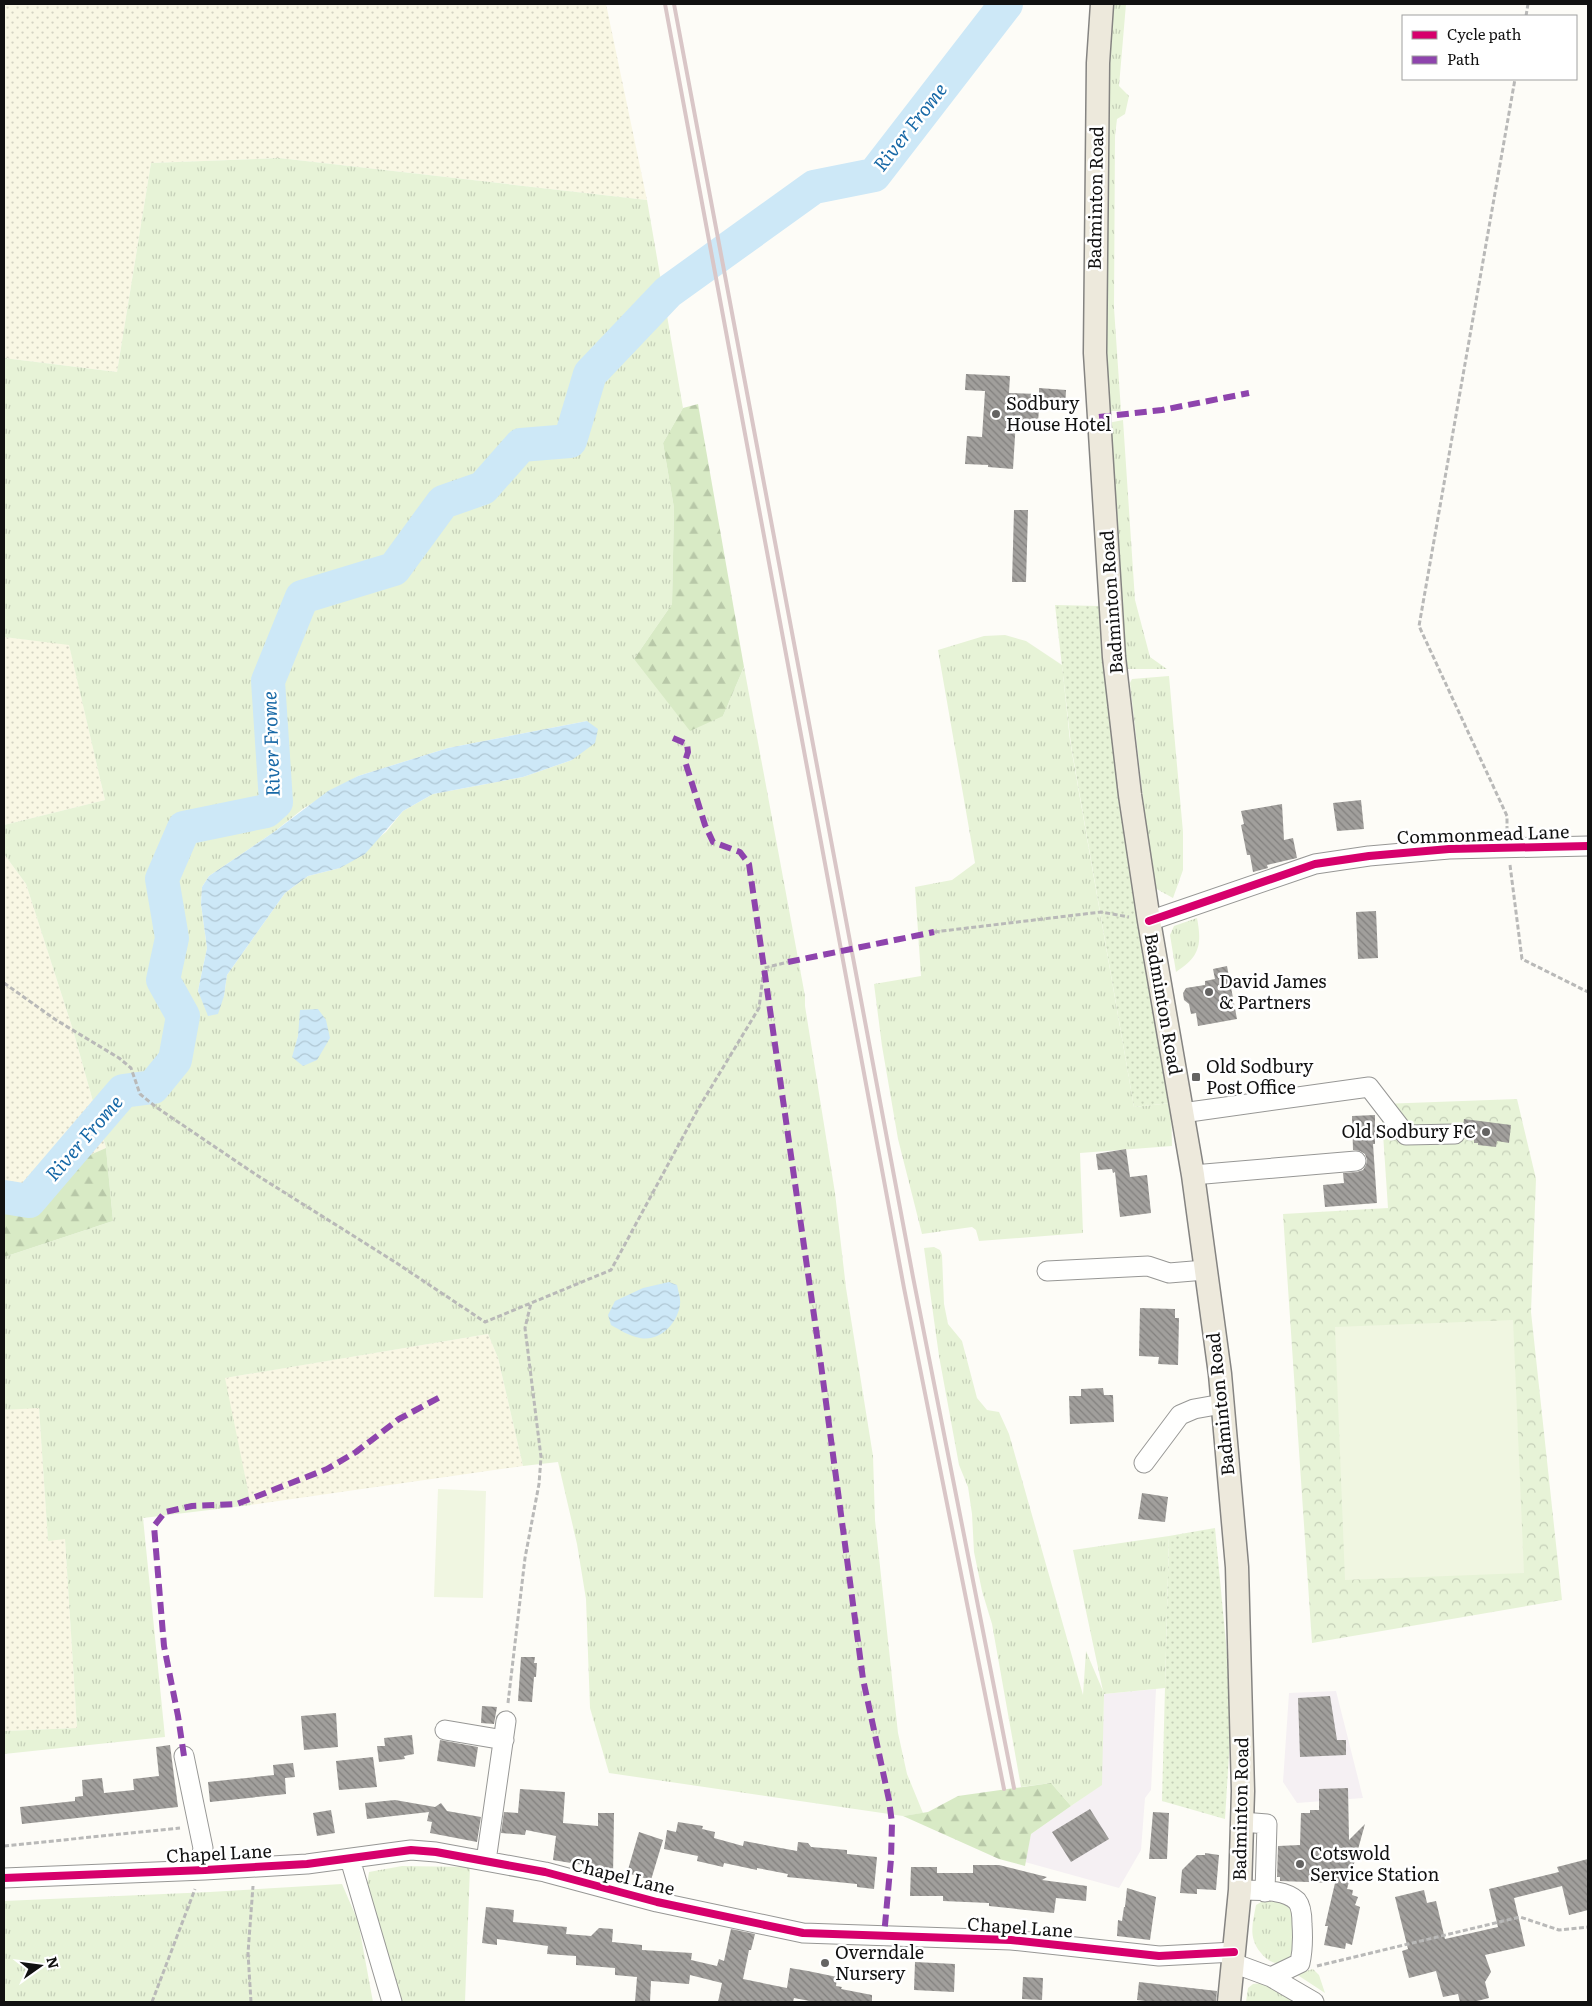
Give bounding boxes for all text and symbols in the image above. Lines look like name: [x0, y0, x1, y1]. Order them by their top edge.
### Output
legend: [1402, 15, 1577, 80]
text: Cycle path: [1447, 22, 1522, 45]
text: Path: [1447, 47, 1480, 70]
water label: River Frome: [866, 76, 953, 177]
street label: Badminton Road: [1080, 126, 1109, 270]
place label: Sodbury House Hotel: [1006, 389, 1111, 437]
marker: Sodbury House Hotel: [990, 408, 1002, 420]
street label: Badminton Road: [1092, 529, 1129, 675]
water label: River Frome: [254, 691, 286, 797]
street label: Commonmead Lane: [1396, 817, 1570, 850]
street label: Badminton Road: [1139, 931, 1190, 1077]
place label: David James & Partners: [1219, 967, 1326, 1015]
marker: David James & Partners: [1203, 986, 1215, 998]
place label: Old Sodbury Post Office: [1206, 1052, 1314, 1100]
marker: Old Sodbury Post Office: [1190, 1071, 1202, 1083]
water label: River Frome: [38, 1088, 128, 1186]
place label: Old Sodbury FC: [1342, 1117, 1476, 1144]
marker: Old Sodbury FC: [1480, 1126, 1492, 1138]
street label: Badminton Road: [1199, 1331, 1240, 1477]
street label: Badminton Road: [1225, 1737, 1254, 1881]
street label: Chapel Lane: [165, 1836, 272, 1869]
place label: Cotswold Service Station: [1310, 1839, 1439, 1887]
street label: Chapel Lane: [569, 1850, 678, 1901]
marker: Cotswold Service Station: [1294, 1858, 1306, 1870]
street label: Chapel Lane: [966, 1909, 1074, 1944]
place label: Overndale Nursery: [835, 1938, 924, 1986]
north arrow: [15, 1941, 65, 1991]
text: N: [42, 1954, 65, 1971]
marker: Overndale Nursery: [819, 1957, 831, 1969]

